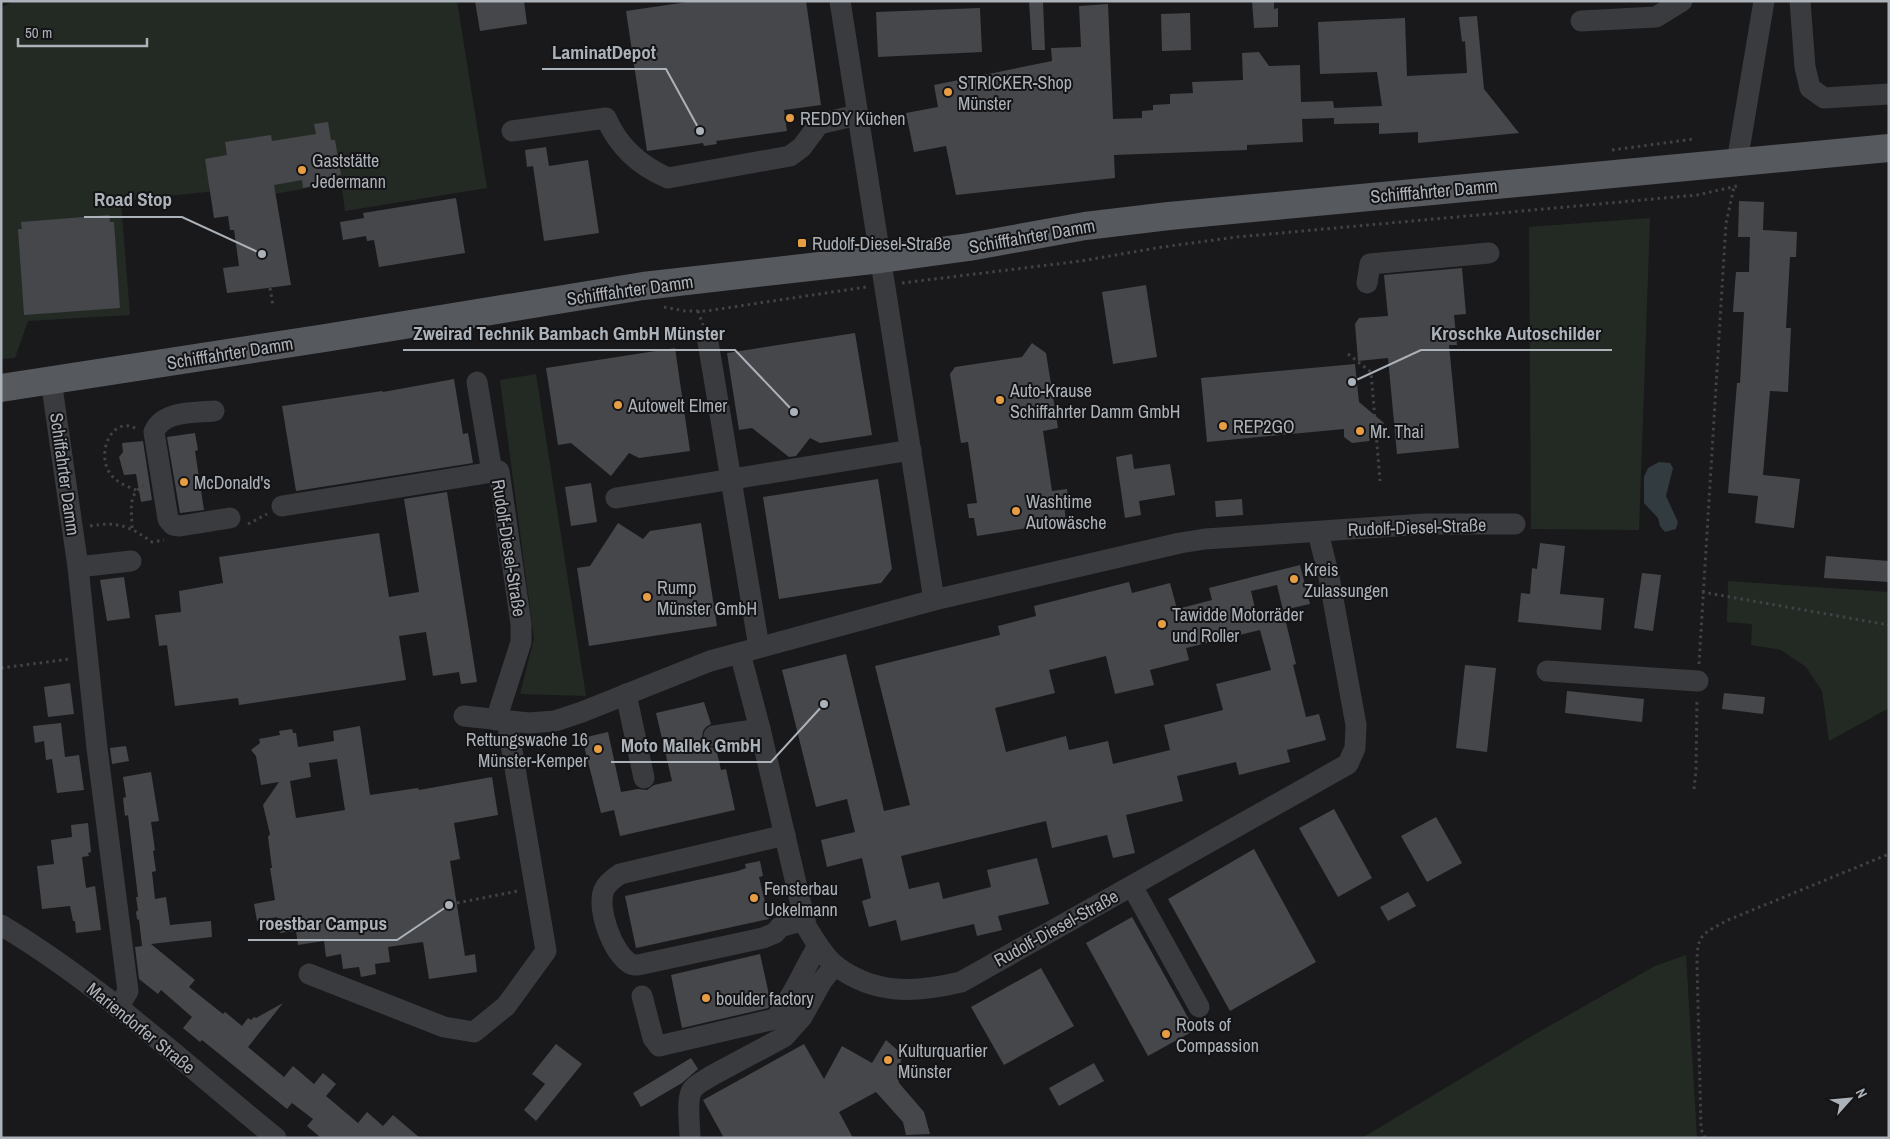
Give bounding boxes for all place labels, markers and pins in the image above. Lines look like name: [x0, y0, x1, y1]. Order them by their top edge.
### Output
callout: LaminatDepot: [542, 35, 666, 69]
place label: STRICKER-Shop Münster: [958, 70, 1072, 116]
marker: STRICKER-Shop Münster: [942, 86, 954, 98]
place label: REDDY Küchen: [800, 106, 906, 131]
marker: REDDY Küchen: [784, 112, 796, 124]
place label: Gaststätte Jedermann: [312, 148, 386, 194]
marker: Gaststätte Jedermann: [296, 164, 308, 176]
callout: Road Stop: [84, 183, 182, 217]
place label: Rudolf-Diesel-Straße: [812, 231, 951, 256]
marker: Rudolf-Diesel-Straße: [796, 237, 808, 249]
callout: Zweirad Technik Bambach GmbH Münster: [403, 316, 735, 350]
callout: Kroschke Autoschilder: [1421, 316, 1612, 350]
place label: Auto-Krause Schiffahrter Damm GmbH: [1009, 378, 1180, 424]
place label: Autowelt Elmer: [627, 393, 727, 418]
marker: Auto-Krause Schiffahrter Damm GmbH: [994, 394, 1006, 406]
marker: Autowelt Elmer: [612, 399, 624, 411]
place label: REP2GO: [1233, 414, 1295, 439]
place label: Mr. Thai: [1370, 419, 1424, 444]
marker: REP2GO: [1217, 420, 1229, 432]
marker: Mr. Thai: [1354, 425, 1366, 437]
place label: McDonald's: [194, 470, 271, 495]
marker: McDonald's: [178, 476, 190, 488]
place label: Washtime Autowäsche: [1025, 489, 1106, 535]
marker: Washtime Autowäsche: [1010, 505, 1022, 517]
place label: Kreis Zulassungen: [1304, 557, 1389, 603]
marker: Kreis Zulassungen: [1288, 573, 1300, 585]
place label: Rump Münster GmbH: [657, 575, 757, 621]
marker: Rump Münster GmbH: [641, 591, 653, 603]
place label: Tawidde Motorräder und Roller: [1172, 602, 1304, 648]
marker: Tawidde Motorräder und Roller: [1156, 618, 1168, 630]
place label: Rettungswache 16 Münster-Kemper: [466, 727, 588, 773]
callout: Moto Mallek GmbH: [611, 728, 771, 762]
marker: Rettungswache 16 Münster-Kemper: [592, 743, 604, 755]
place label: Fensterbau Uckelmann: [764, 876, 838, 922]
marker: Fensterbau Uckelmann: [748, 892, 760, 904]
callout: roestbar Campus: [248, 906, 397, 940]
place label: boulder factory: [716, 986, 814, 1011]
marker: boulder factory: [700, 992, 712, 1004]
place label: Roots of Compassion: [1176, 1012, 1259, 1058]
marker: Roots of Compassion: [1160, 1028, 1172, 1040]
place label: Kulturquartier Münster: [898, 1038, 988, 1084]
marker: Kulturquartier Münster: [882, 1054, 894, 1066]

